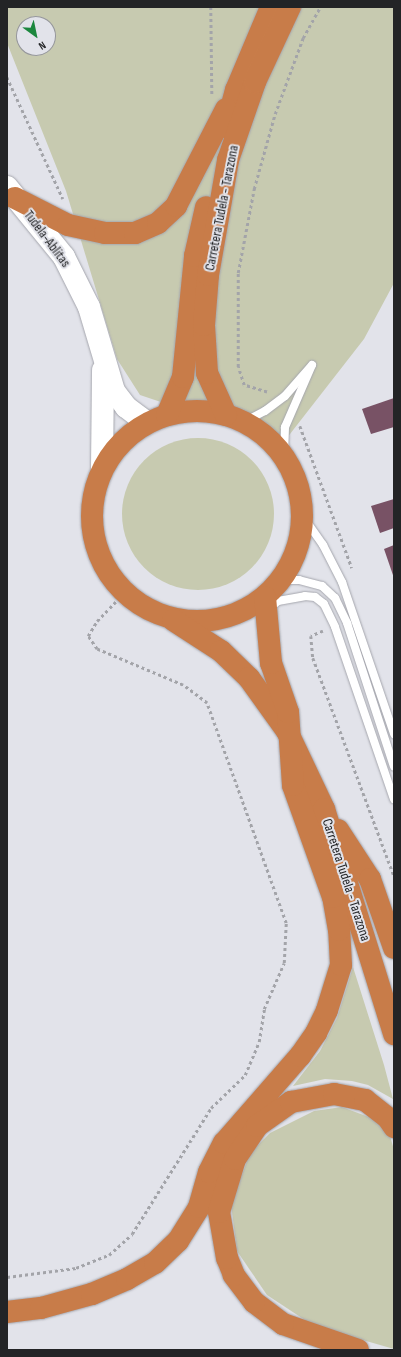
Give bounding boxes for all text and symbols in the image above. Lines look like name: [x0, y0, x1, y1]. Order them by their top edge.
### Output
north arrow: [16, 16, 56, 56]
text: N: [36, 39, 48, 53]
street label: Carretera Tudela - Tarazona: [202, 144, 242, 272]
street label: Tudela-Ablitas: [20, 207, 74, 271]
street label: Carretera Tudela - Tarazona: [318, 817, 374, 943]

